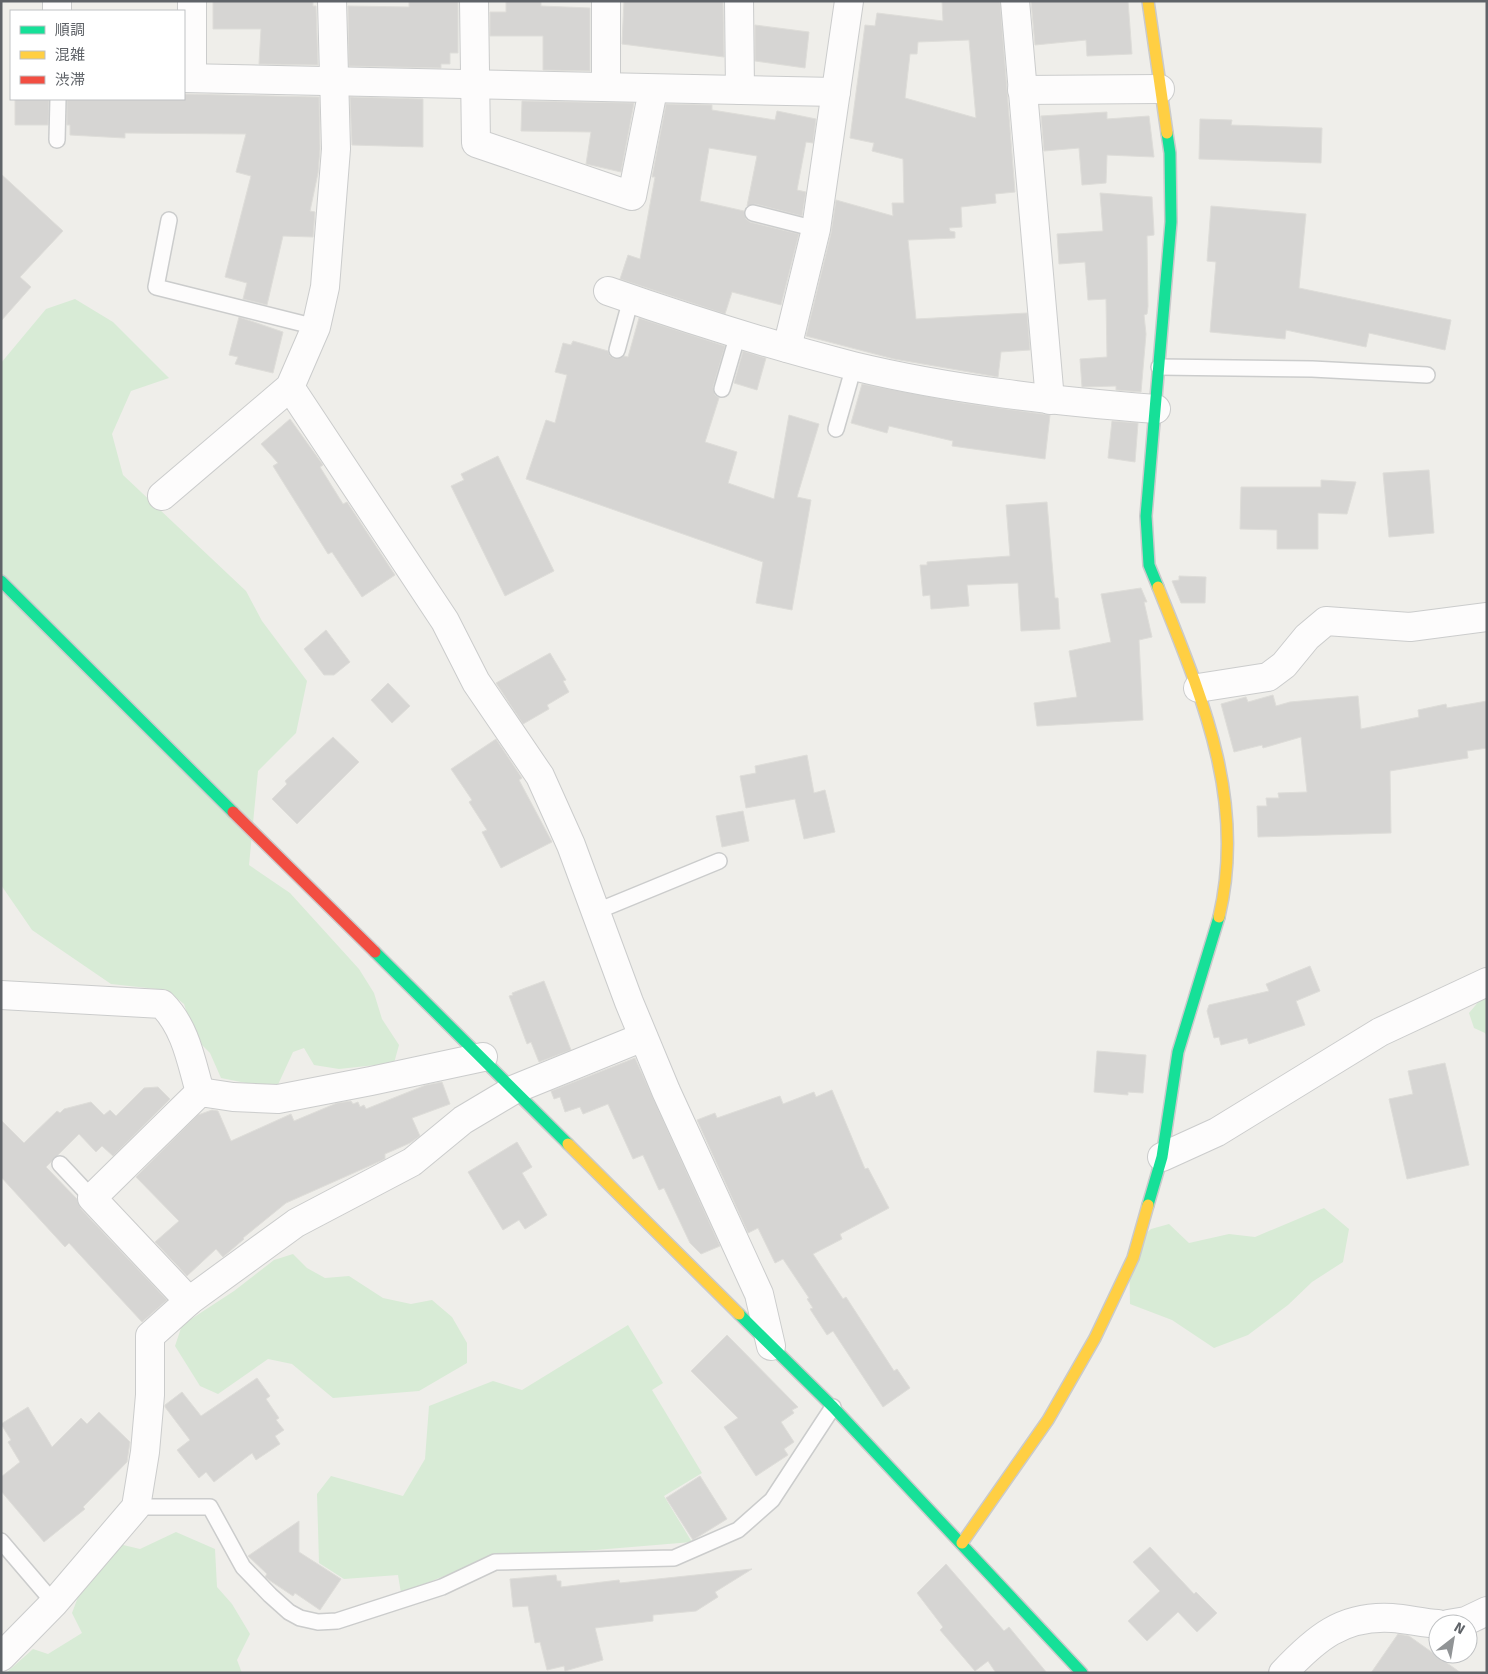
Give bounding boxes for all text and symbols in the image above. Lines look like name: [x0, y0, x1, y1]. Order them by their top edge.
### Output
legend: [10, 10, 185, 100]
text: 順調: [55, 21, 85, 39]
text: 混雑: [55, 46, 85, 64]
text: 渋滞: [55, 71, 85, 89]
north arrow: [1428, 1614, 1478, 1664]
text: N: [1451, 1618, 1468, 1638]

